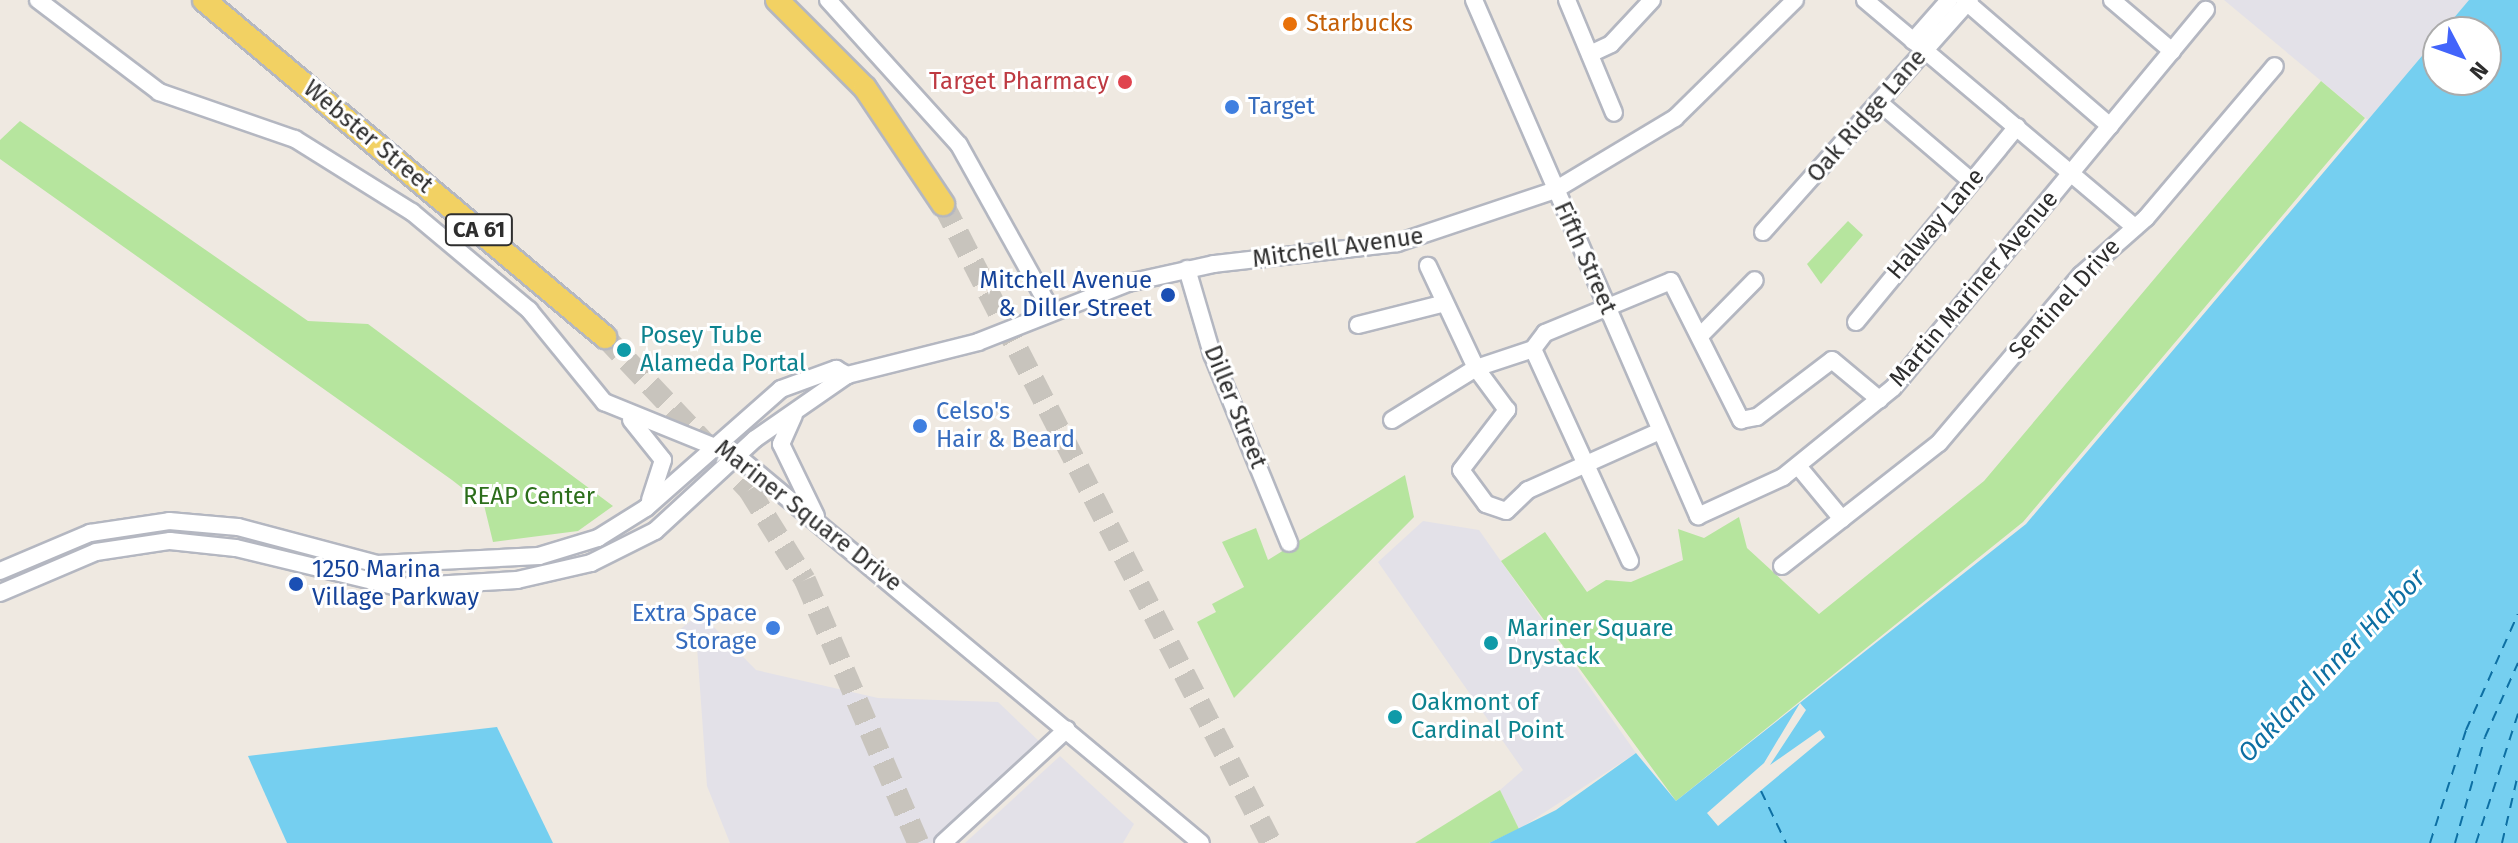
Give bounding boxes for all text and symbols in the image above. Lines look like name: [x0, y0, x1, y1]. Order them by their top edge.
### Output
place label: Starbucks: [1306, 10, 1413, 38]
marker: Starbucks: [1281, 15, 1299, 33]
north arrow: [2422, 16, 2502, 96]
street label: Oak Ridge Lane: [1801, 43, 1933, 189]
text: N: [2464, 56, 2494, 85]
place label: Target Pharmacy: [929, 68, 1109, 96]
marker: Target Pharmacy: [1116, 73, 1134, 91]
street label: Webster Street: [297, 74, 439, 200]
place label: Target: [1248, 93, 1315, 121]
marker: Target: [1223, 98, 1241, 116]
street label: Halway Lane: [1881, 163, 1991, 285]
street label: Martin Mariner Avenue: [1884, 185, 2064, 393]
street label: Fifth Street: [1547, 197, 1623, 319]
road number: CA 61: [443, 212, 515, 248]
street label: Mitchell Avenue: [1251, 222, 1425, 274]
street label: Sentinel Drive: [2003, 233, 2127, 365]
place label: Mitchell Avenue & Diller Street: [980, 267, 1152, 323]
marker: Mitchell Avenue & Diller Street: [1159, 286, 1177, 304]
place label: Posey Tube Alameda Portal: [640, 322, 806, 378]
marker: Posey Tube Alameda Portal: [615, 341, 633, 359]
street label: Diller Street: [1197, 341, 1273, 473]
place label: Celso's Hair & Beard: [936, 398, 1075, 454]
marker: Celso's Hair & Beard: [911, 417, 929, 435]
street label: Mariner Square Drive: [709, 434, 907, 598]
park label: REAP Center: [463, 483, 595, 511]
place label: 1250 Marina Village Parkway: [312, 556, 479, 612]
water label: Oakland Inner Harbor: [2232, 563, 2432, 769]
marker: 1250 Marina Village Parkway: [287, 575, 305, 593]
place label: Extra Space Storage: [632, 600, 757, 656]
place label: Mariner Square Drystack: [1507, 615, 1674, 671]
marker: Extra Space Storage: [764, 619, 782, 637]
marker: Mariner Square Drystack: [1482, 634, 1500, 652]
place label: Oakmont of Cardinal Point: [1411, 689, 1564, 745]
marker: Oakmont of Cardinal Point: [1386, 708, 1404, 726]

